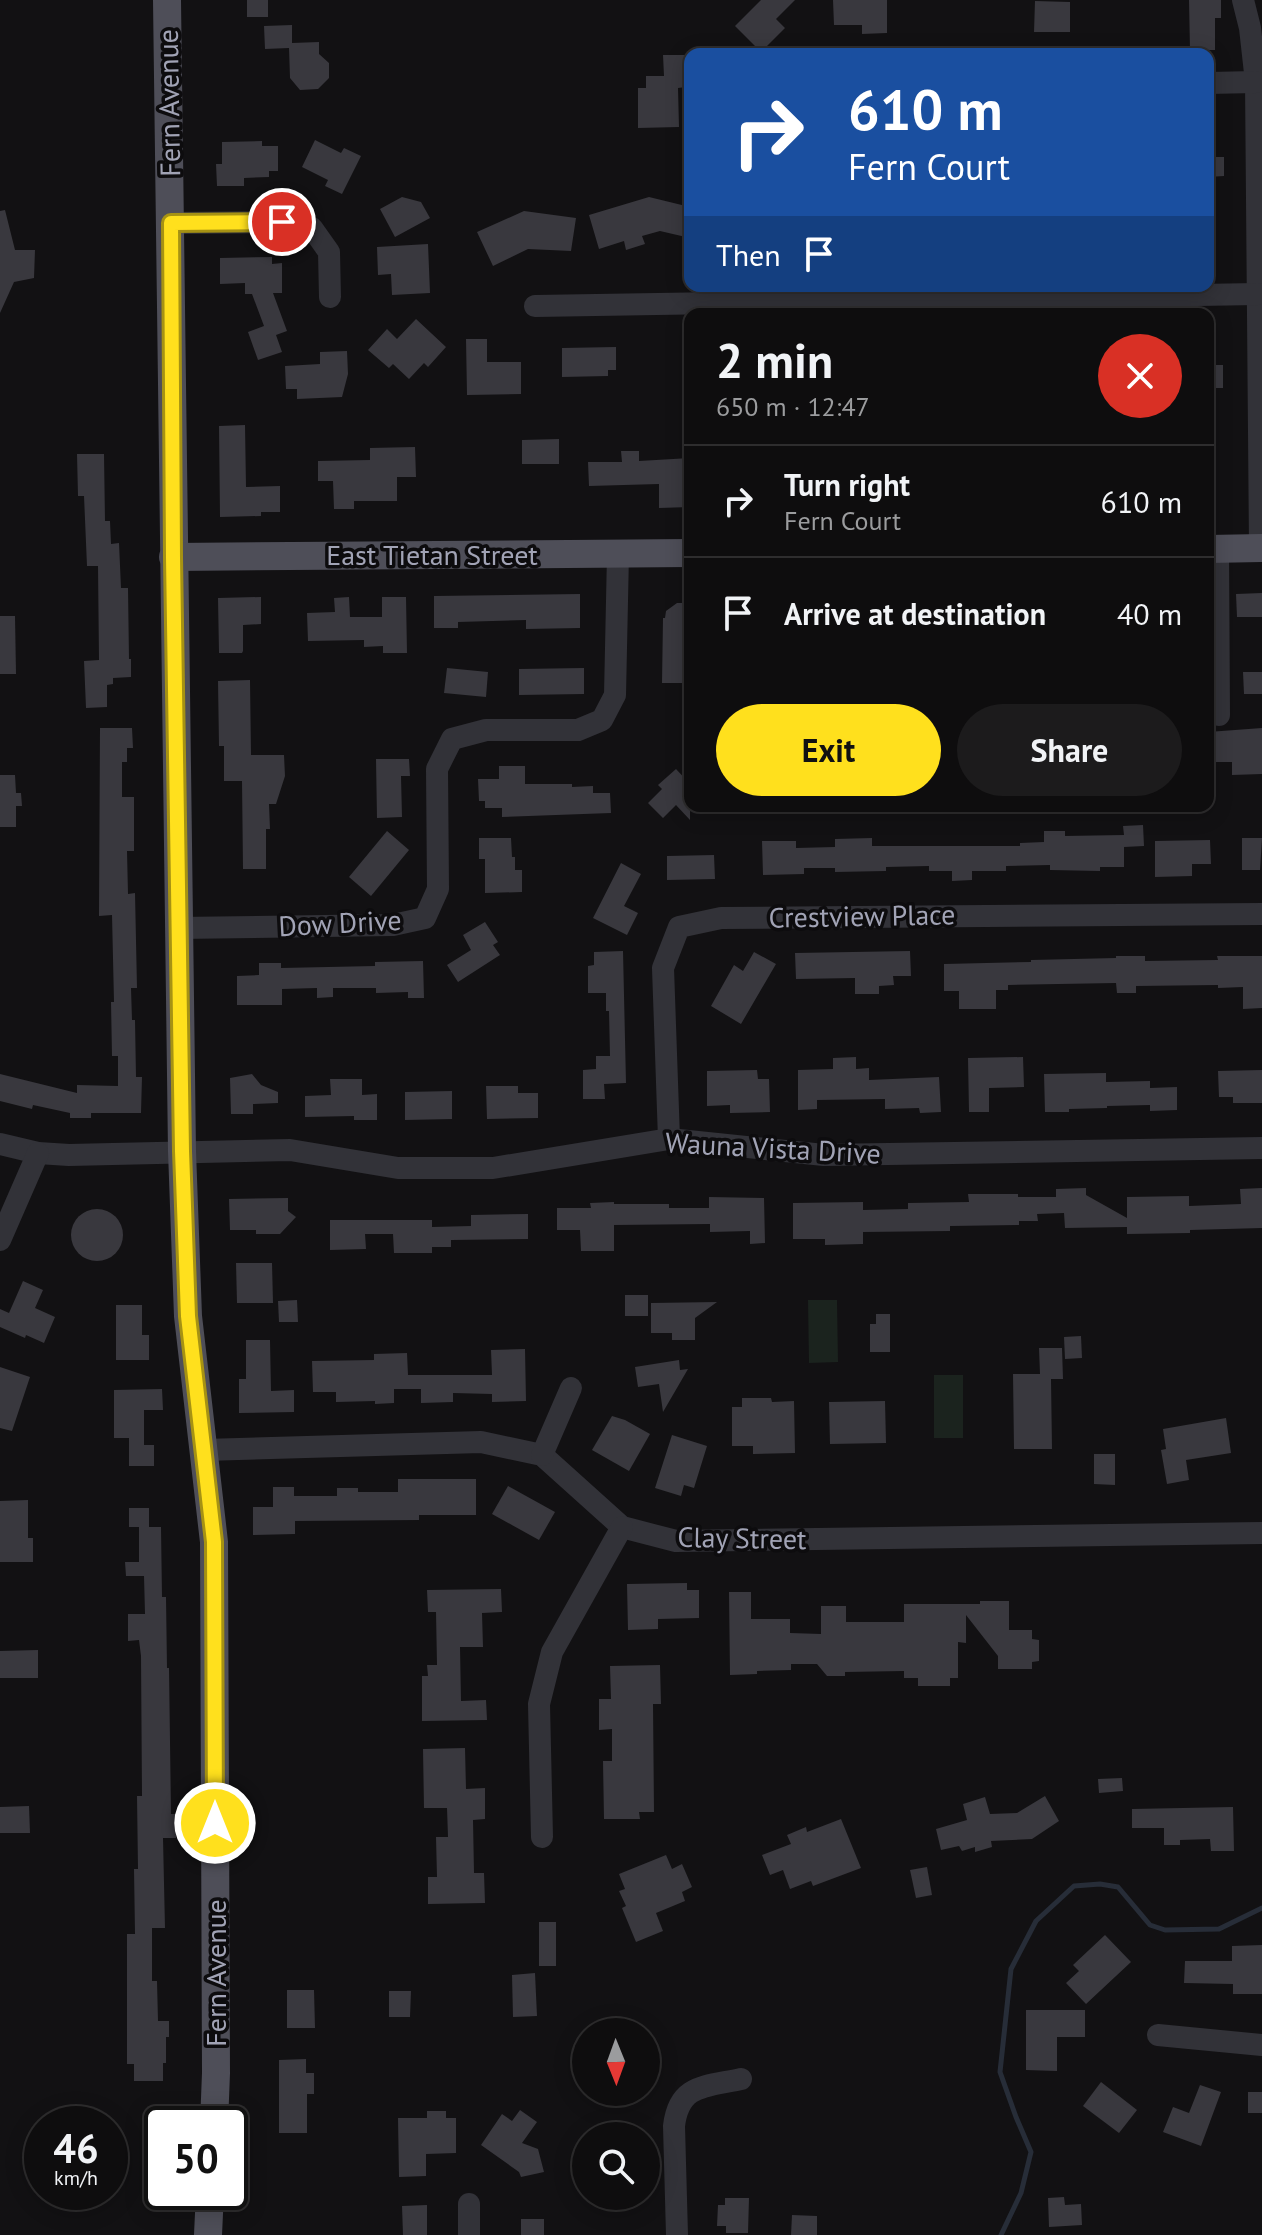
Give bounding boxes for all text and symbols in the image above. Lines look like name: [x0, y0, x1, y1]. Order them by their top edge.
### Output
street label: Fern Avenue: [149, 29, 188, 177]
text: 610 m: [848, 73, 1003, 145]
icon: right: [716, 80, 820, 184]
text: Fern Court: [848, 143, 1010, 190]
pin: [248, 188, 316, 256]
icon: arrive: [260, 200, 304, 244]
icon: arrive: [797, 232, 841, 276]
text: Then: [716, 235, 781, 274]
text: 2 min: [716, 329, 833, 391]
button: close: [1098, 334, 1182, 418]
text: 650 m · 12:47: [716, 390, 870, 423]
text: Turn right: [784, 465, 910, 504]
icon: right: [716, 479, 760, 523]
text: 610 m: [1101, 482, 1182, 521]
text: Fern Court: [784, 504, 901, 537]
street label: East Tietan Street: [326, 536, 538, 573]
icon: arrive: [716, 591, 760, 635]
text: Arrive at destination: [784, 594, 1046, 633]
text: 40 m: [1117, 594, 1182, 633]
button: Exit: [716, 704, 941, 796]
button: Share: [957, 704, 1182, 796]
street label: Crestview Place: [768, 895, 956, 936]
street label: Dow Drive: [278, 901, 402, 944]
street label: Wauna Vista Drive: [664, 1123, 882, 1172]
street label: Clay Street: [677, 1518, 807, 1557]
position arrow: [173, 1781, 257, 1865]
street label: Fern Avenue: [197, 1899, 234, 2047]
north arrow: [572, 2018, 660, 2106]
map controls: [572, 2018, 660, 2210]
speed limit sign: 50: [144, 2106, 248, 2210]
text: 46: [53, 2122, 99, 2174]
button: search: [572, 2122, 660, 2210]
text: km/h: [54, 2165, 98, 2191]

